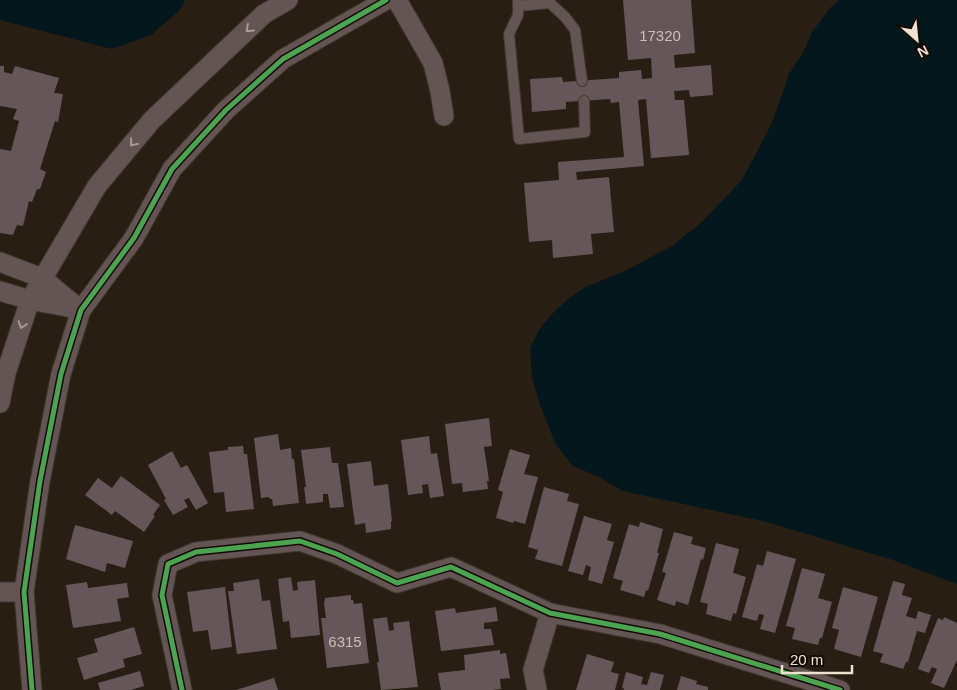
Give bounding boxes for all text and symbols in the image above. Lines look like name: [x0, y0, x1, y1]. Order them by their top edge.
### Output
north arrow: [892, 15, 942, 65]
one-way arrow: [245, 23, 254, 32]
house number: 17320: [639, 27, 681, 44]
text: N: [915, 42, 931, 61]
one-way arrow: [130, 137, 139, 146]
one-way arrow: [17, 320, 27, 329]
house number: 6315: [328, 633, 362, 650]
scale bar: [782, 642, 852, 674]
text: 20 m: [790, 651, 823, 668]

